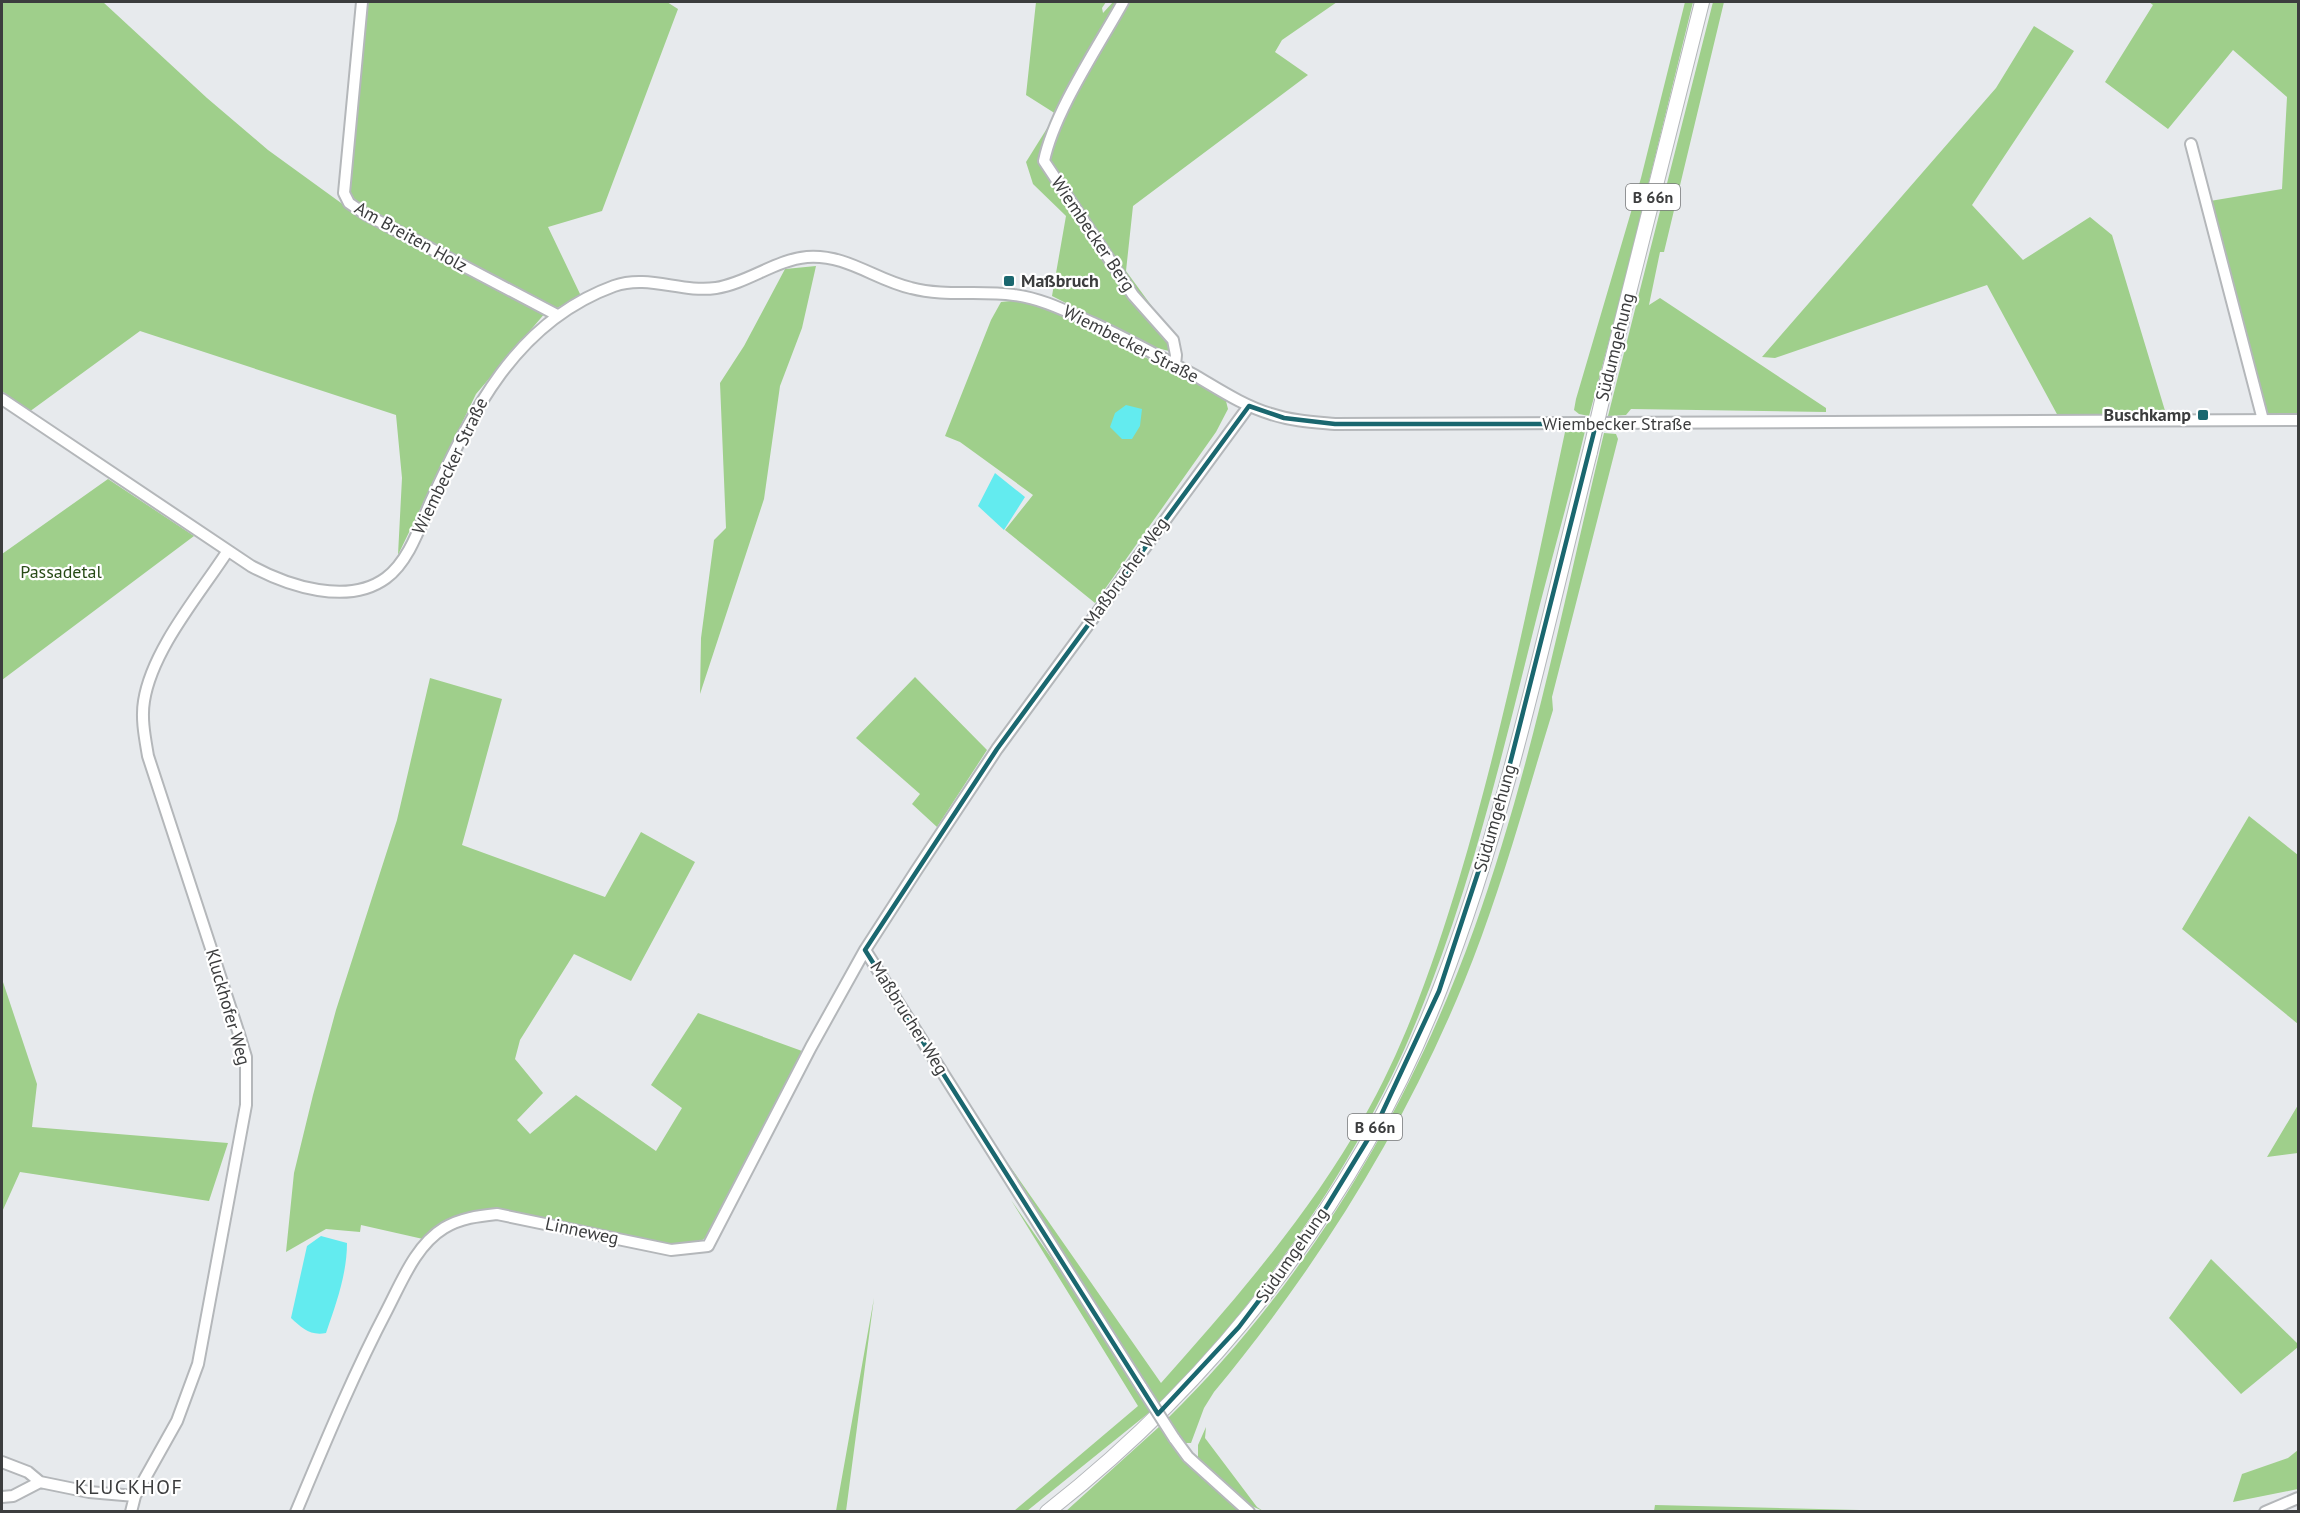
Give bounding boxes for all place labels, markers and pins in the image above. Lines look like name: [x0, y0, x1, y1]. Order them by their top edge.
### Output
place label: Maßbruch: [1021, 269, 1099, 292]
marker: Maßbruch: [1002, 274, 1016, 288]
place label: Buschkamp: [2104, 403, 2191, 426]
marker: Buschkamp: [2196, 408, 2210, 422]

